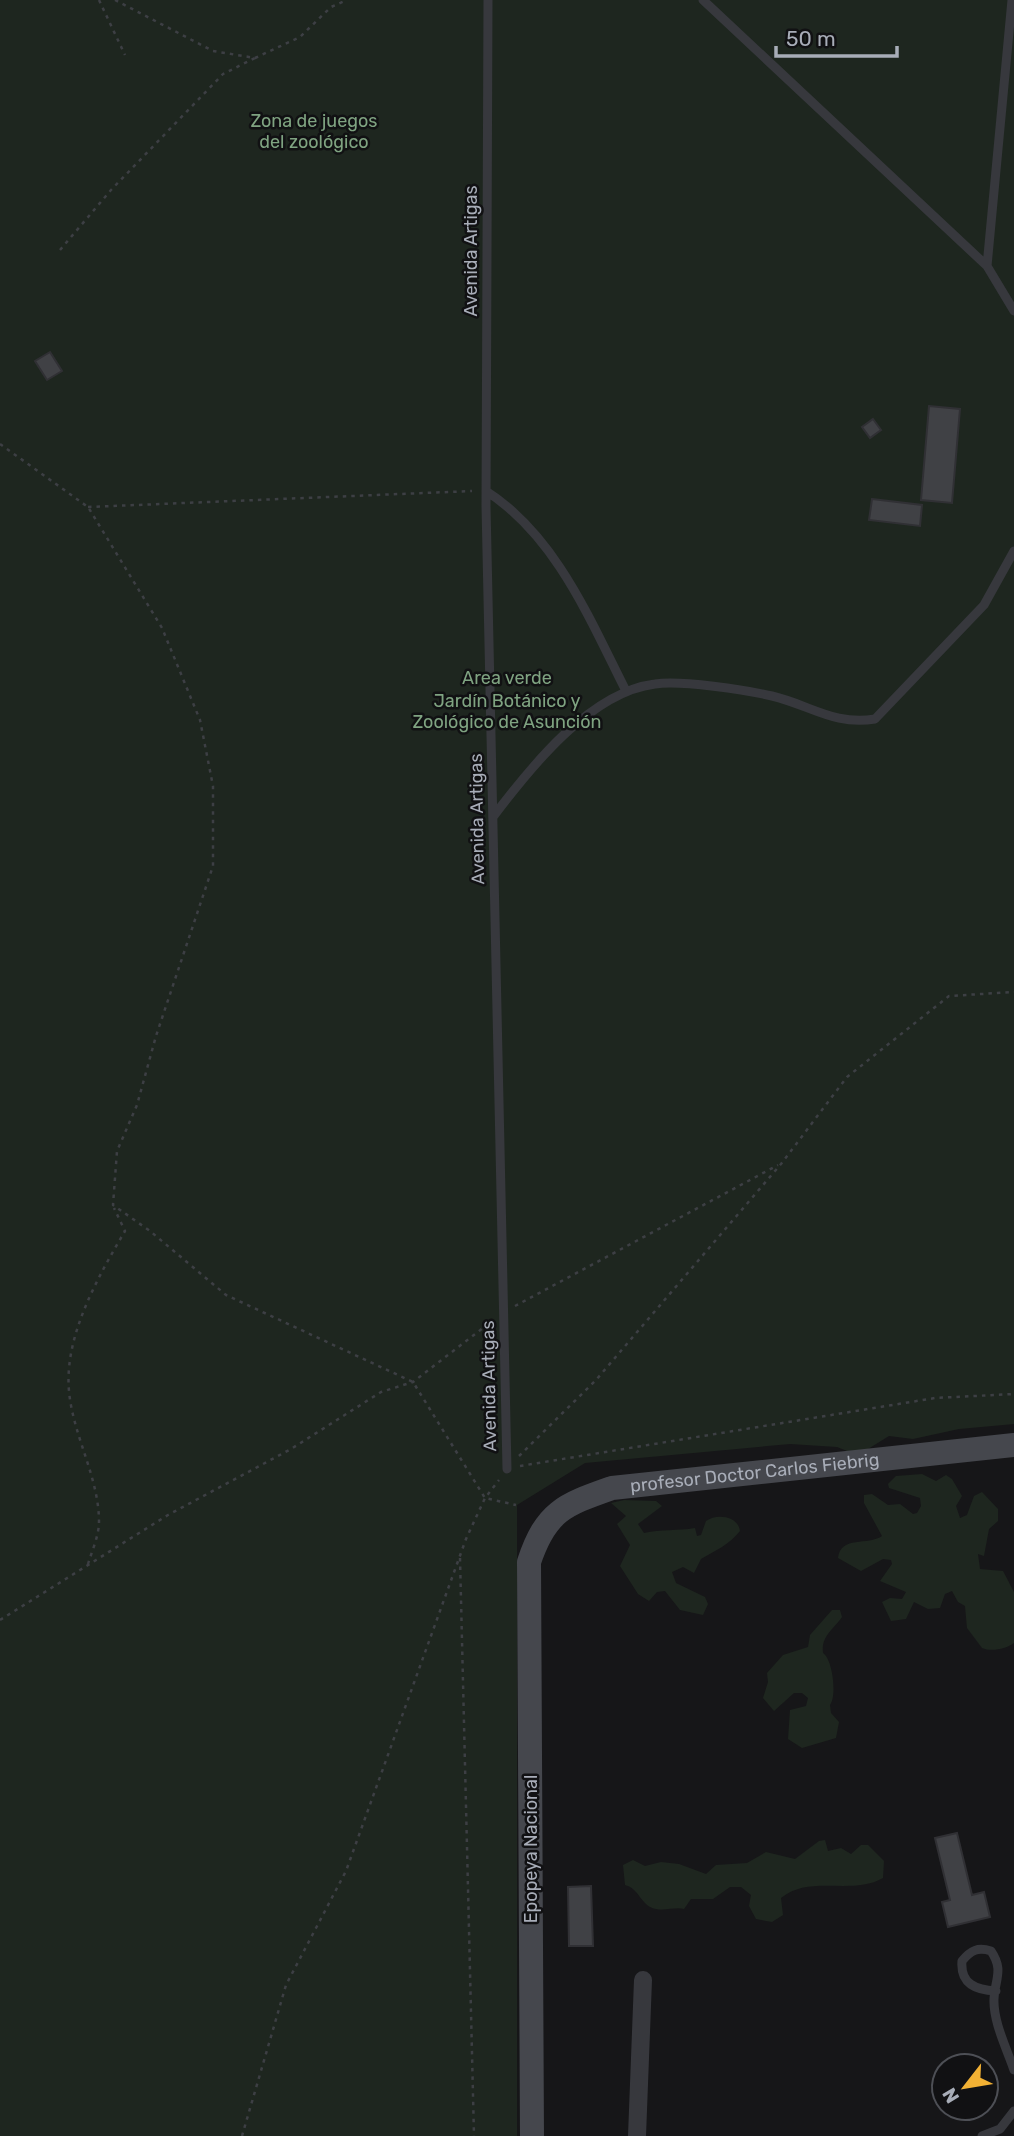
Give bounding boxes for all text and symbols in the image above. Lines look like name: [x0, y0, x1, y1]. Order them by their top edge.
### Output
scale bar: [776, 14, 897, 58]
text: 50 m: [786, 26, 836, 51]
park label: Zona de juegos del zoológico: [250, 110, 378, 153]
street label: Avenida Artigas: [460, 185, 482, 317]
park label: Area verde: [462, 667, 552, 689]
park label: Jardín Botánico y Zoológico de Asunción: [413, 690, 601, 733]
street label: Avenida Artigas: [465, 753, 489, 885]
street label: Avenida Artigas: [477, 1320, 501, 1452]
street label: profesor Doctor Carlos Fiebrig: [629, 1448, 880, 1497]
street label: Epopeya Nacional: [520, 1775, 542, 1923]
north arrow: [930, 2052, 1000, 2122]
text: N: [937, 2084, 964, 2107]

